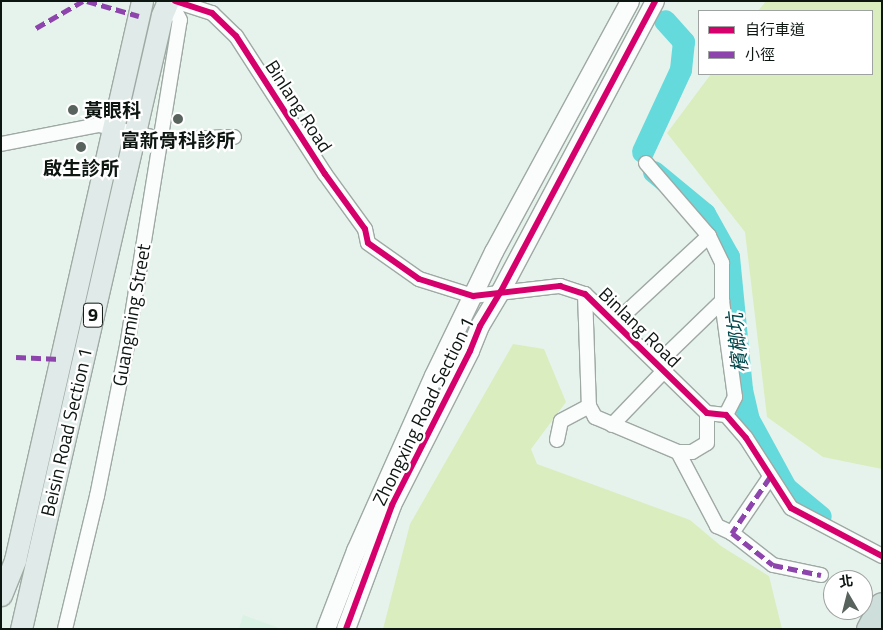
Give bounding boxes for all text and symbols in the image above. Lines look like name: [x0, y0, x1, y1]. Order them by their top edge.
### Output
legend: [698, 10, 873, 75]
text: 自行車道: [745, 18, 805, 41]
text: 小徑: [745, 43, 775, 66]
street label: Binlang Road: [261, 56, 337, 156]
place label: 黃眼科: [84, 99, 141, 121]
marker: 黃眼科: [66, 103, 80, 117]
marker: 富新骨科診所: [171, 112, 185, 126]
place label: 富新骨科診所: [121, 129, 235, 151]
marker: 啟生診所: [74, 140, 88, 154]
place label: 啟生診所: [43, 157, 119, 179]
street label: Guangming Street: [107, 242, 155, 388]
street label: Binlang Road: [594, 282, 686, 372]
road number: 9: [82, 300, 104, 330]
water label: 檳榔坑: [722, 312, 752, 374]
street label: Zhongxing Road Section 1: [367, 313, 479, 509]
street label: Beisin Road Section 1: [36, 346, 96, 518]
text: 北: [838, 569, 854, 592]
north arrow: [823, 570, 873, 620]

